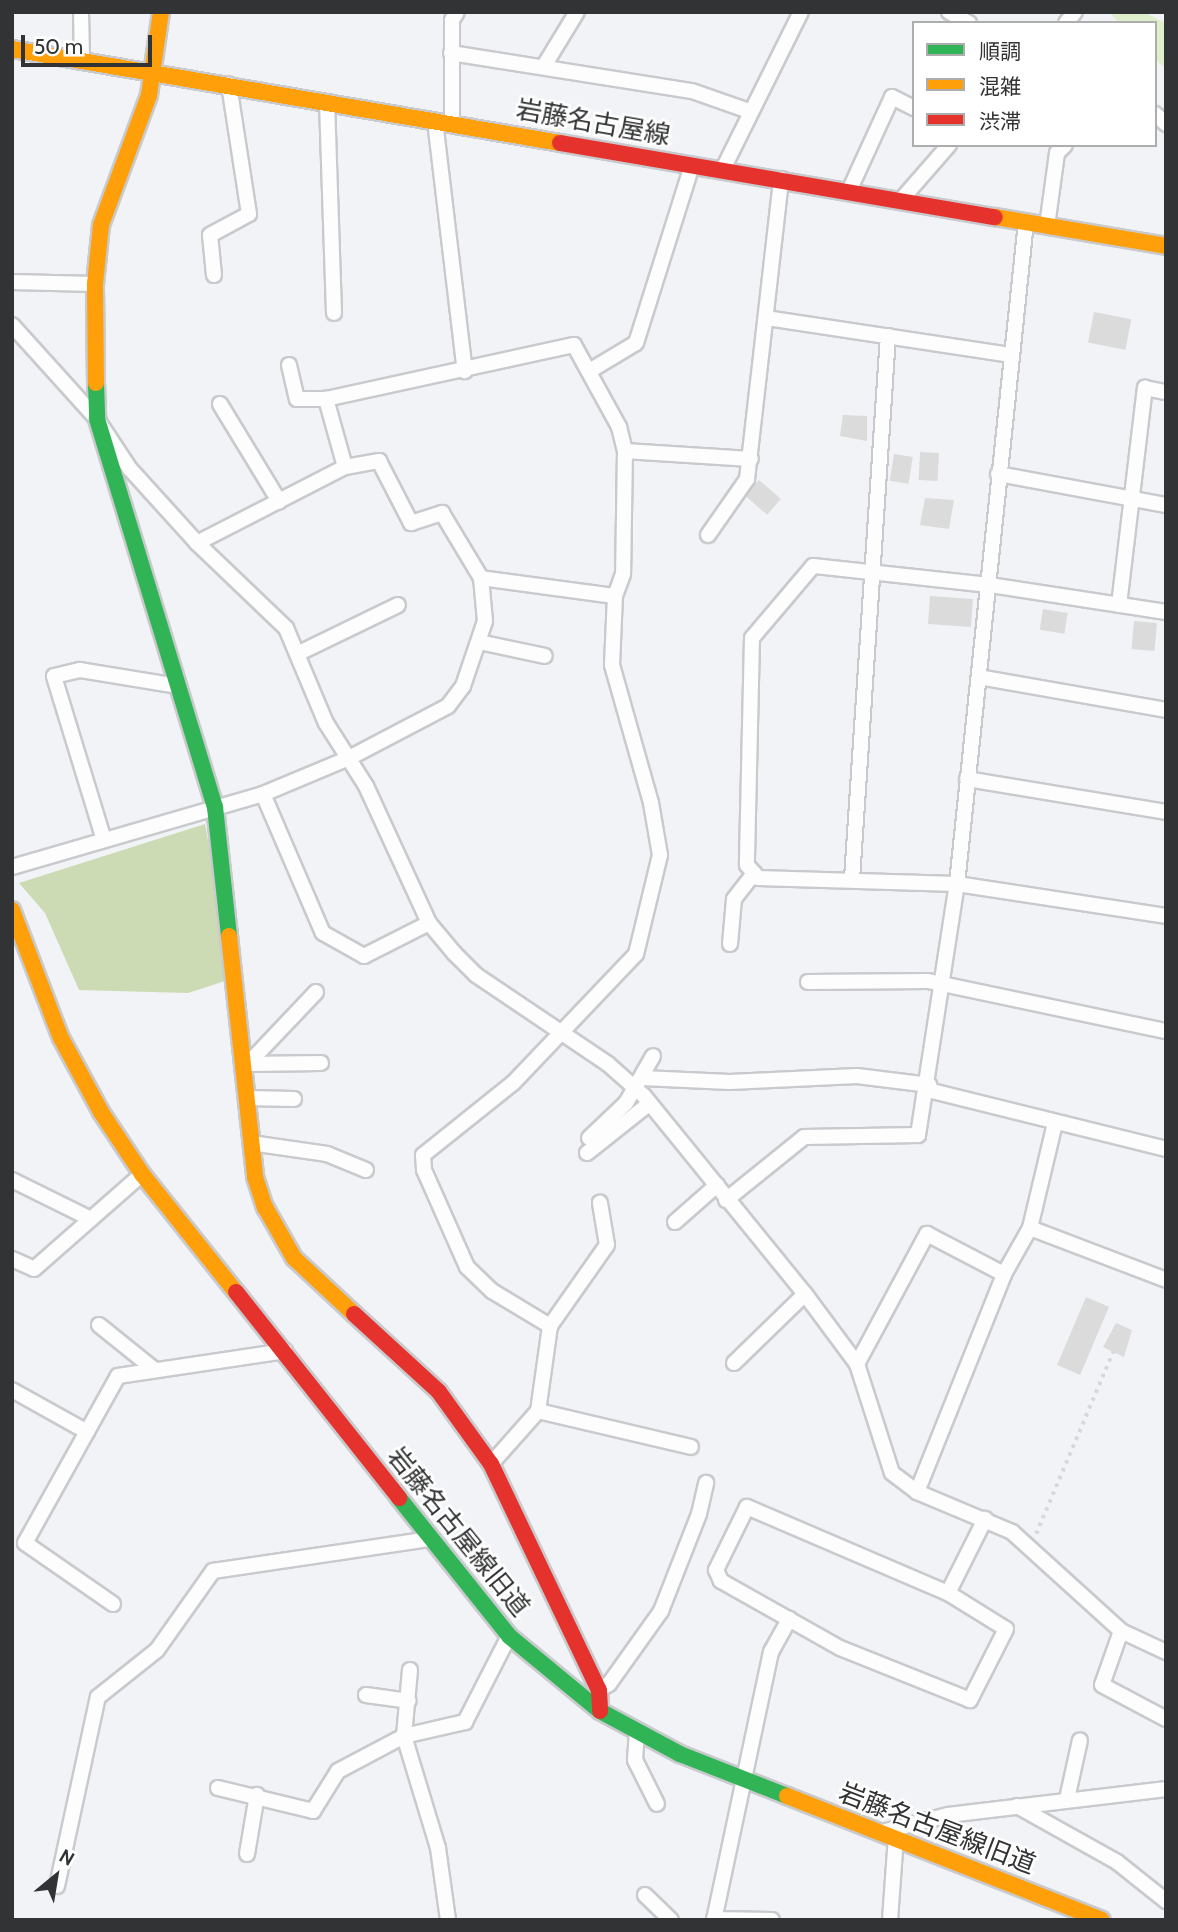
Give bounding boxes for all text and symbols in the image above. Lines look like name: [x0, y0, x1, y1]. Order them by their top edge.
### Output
scale bar: [24, 21, 156, 65]
legend: [912, 21, 1157, 147]
text: 50 m: [34, 34, 83, 59]
text: 順調: [979, 39, 1021, 64]
text: 混雑: [979, 74, 1021, 99]
street label: 岩藤名古屋線: [513, 94, 673, 152]
text: 渋滞: [979, 109, 1021, 134]
street label: 岩藤名古屋線旧道: [380, 1441, 536, 1623]
street label: 岩藤名古屋線旧道: [834, 1777, 1040, 1881]
north arrow: [21, 1841, 91, 1911]
text: N: [55, 1844, 78, 1871]

